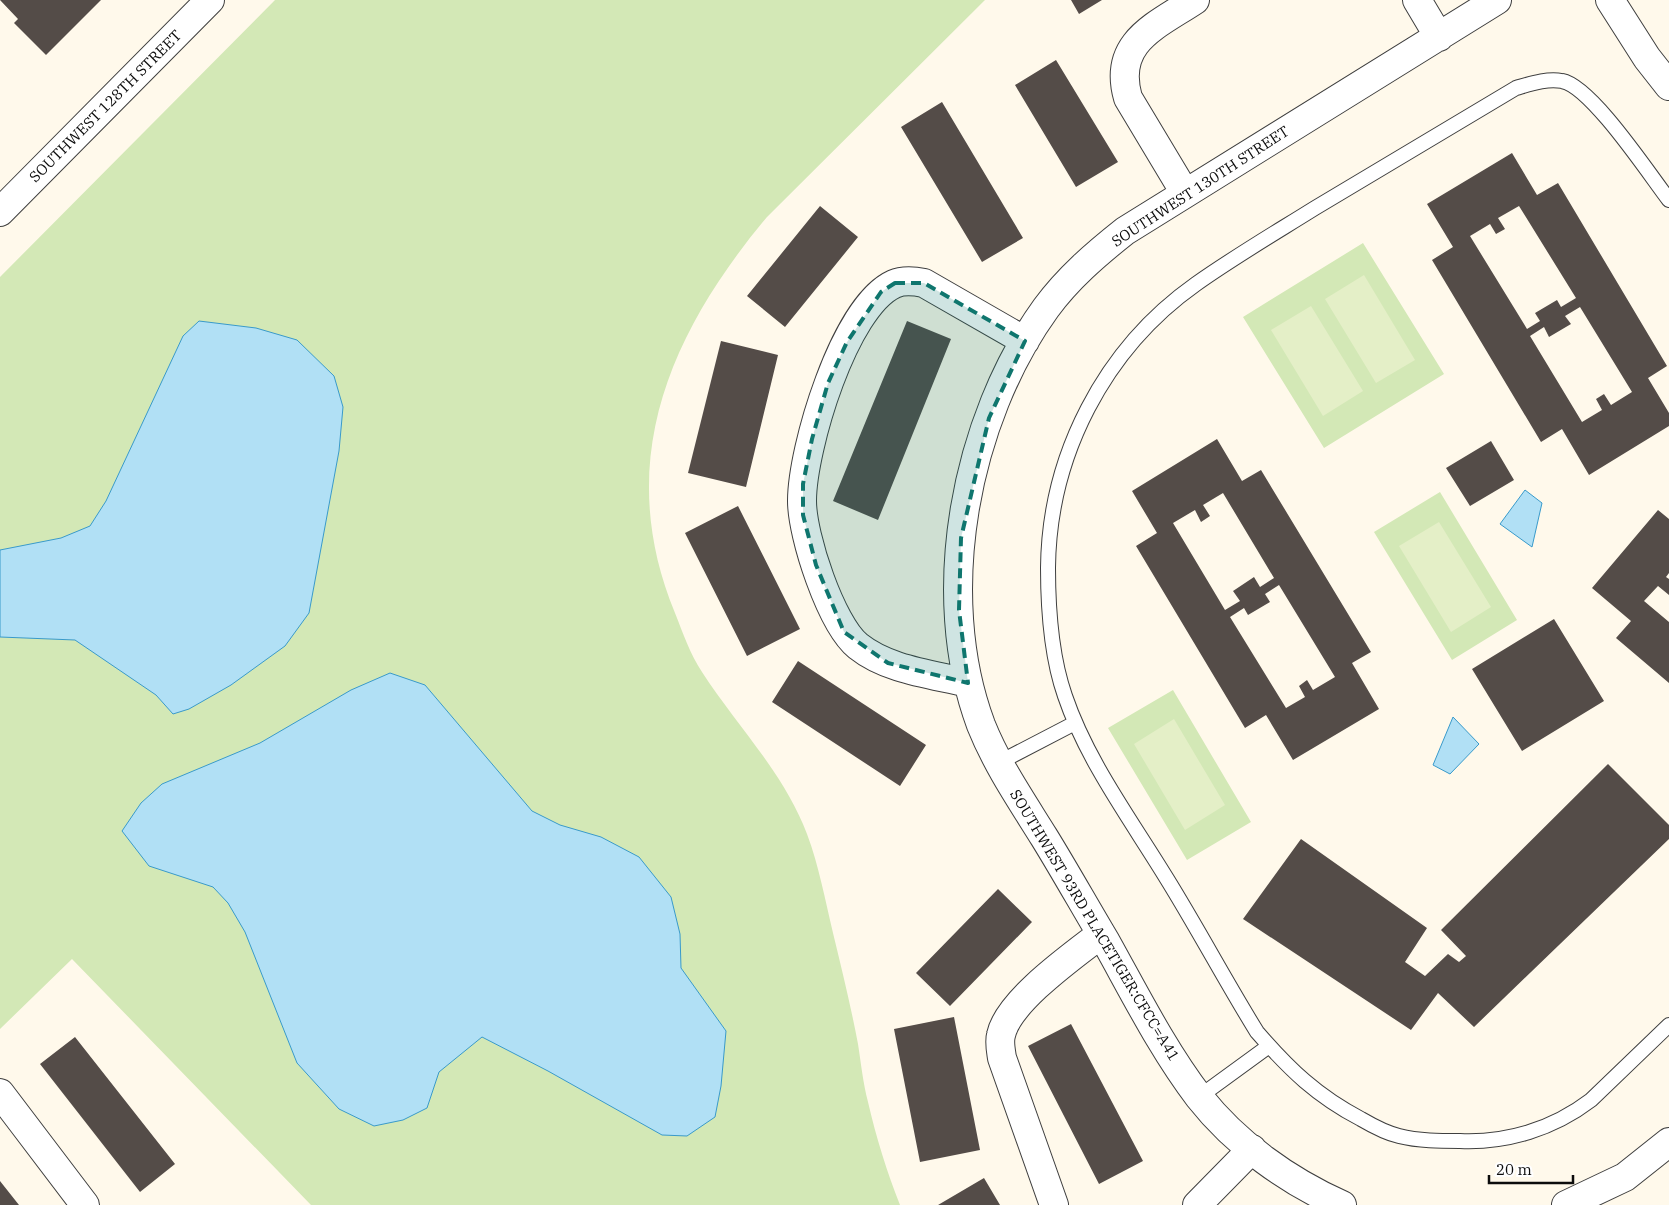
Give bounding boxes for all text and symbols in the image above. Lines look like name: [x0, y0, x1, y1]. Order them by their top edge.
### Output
street label: SOUTHWEST 128TH STREET: [25, 26, 185, 186]
street label: SOUTHWEST 130TH STREET: [1108, 121, 1292, 251]
street label: SOUTHWEST 93RD PLACETIGER:CFCC=A41: [1006, 786, 1184, 1064]
scale bar: [1489, 1152, 1573, 1184]
text: 20 m: [1496, 1160, 1532, 1179]

